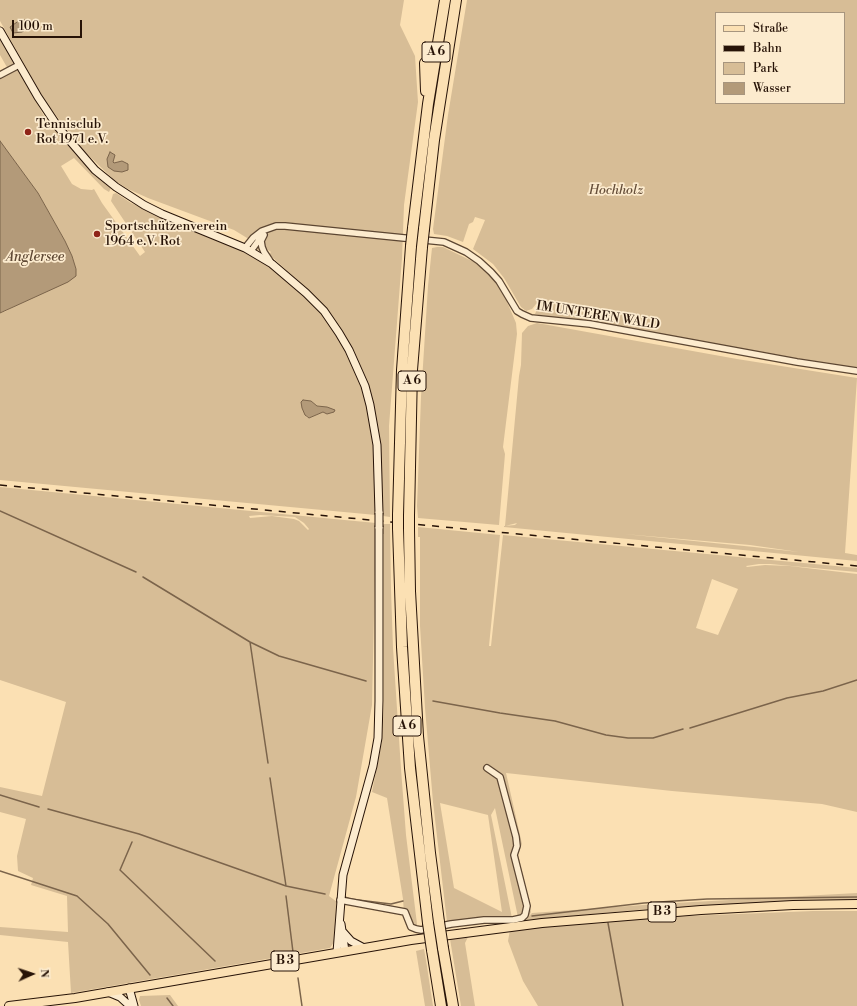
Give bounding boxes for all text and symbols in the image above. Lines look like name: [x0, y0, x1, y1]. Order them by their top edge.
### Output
scale bar: [14, 12, 84, 38]
legend: [715, 12, 845, 104]
text: 100 m: [19, 19, 53, 34]
text: Straße: [753, 21, 788, 36]
text: Bahn: [753, 41, 782, 56]
road number: A 6: [422, 42, 450, 62]
text: Park: [753, 61, 778, 76]
text: Wasser: [753, 81, 791, 96]
place label: Tennisclub Rot 1971 e.V.: [36, 117, 108, 148]
marker: Tennisclub Rot 1971 e.V.: [23, 127, 33, 137]
park label: Hochholz: [589, 183, 643, 199]
place label: Sportschützenverein 1964 e.V. Rot: [105, 219, 227, 250]
marker: Sportschützenverein 1964 e.V. Rot: [92, 229, 102, 239]
water label: Anglersee: [6, 250, 64, 266]
street label: IM UNTEREN WALD: [535, 299, 661, 333]
road number: A 6: [398, 371, 426, 391]
road number: A 6: [393, 716, 421, 736]
road number: B 3: [648, 902, 676, 922]
road number: B 3: [271, 951, 299, 971]
north arrow: [12, 954, 52, 994]
text: N: [37, 969, 51, 978]

